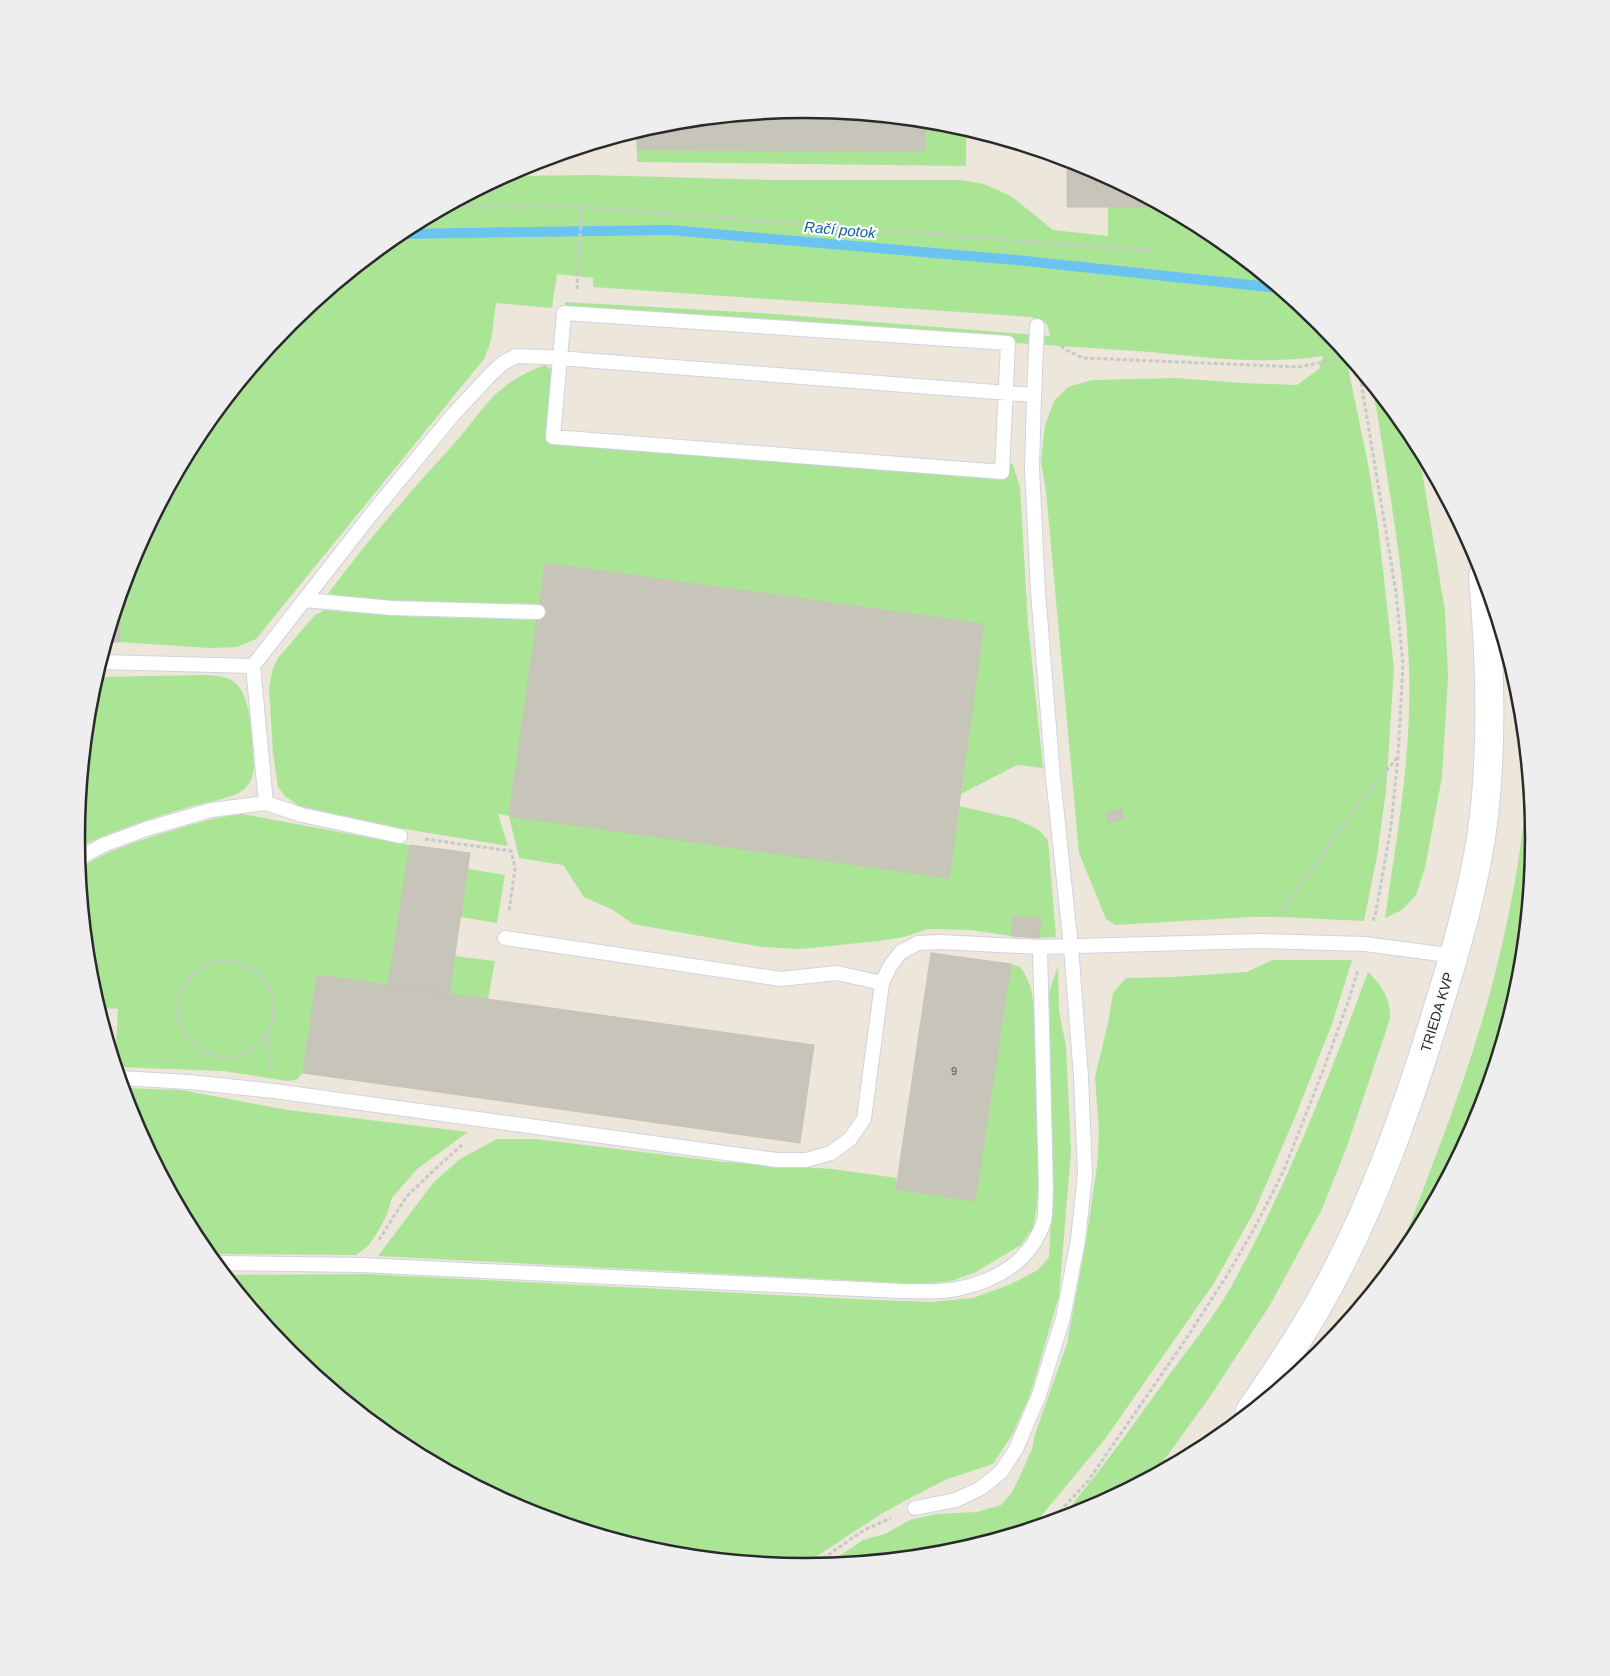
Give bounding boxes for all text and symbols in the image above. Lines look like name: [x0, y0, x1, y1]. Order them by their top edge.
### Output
water label: Račí potok: [804, 218, 878, 241]
street label: TRIEDA KVP: [1417, 970, 1457, 1054]
house number: 9: [951, 1065, 957, 1077]

